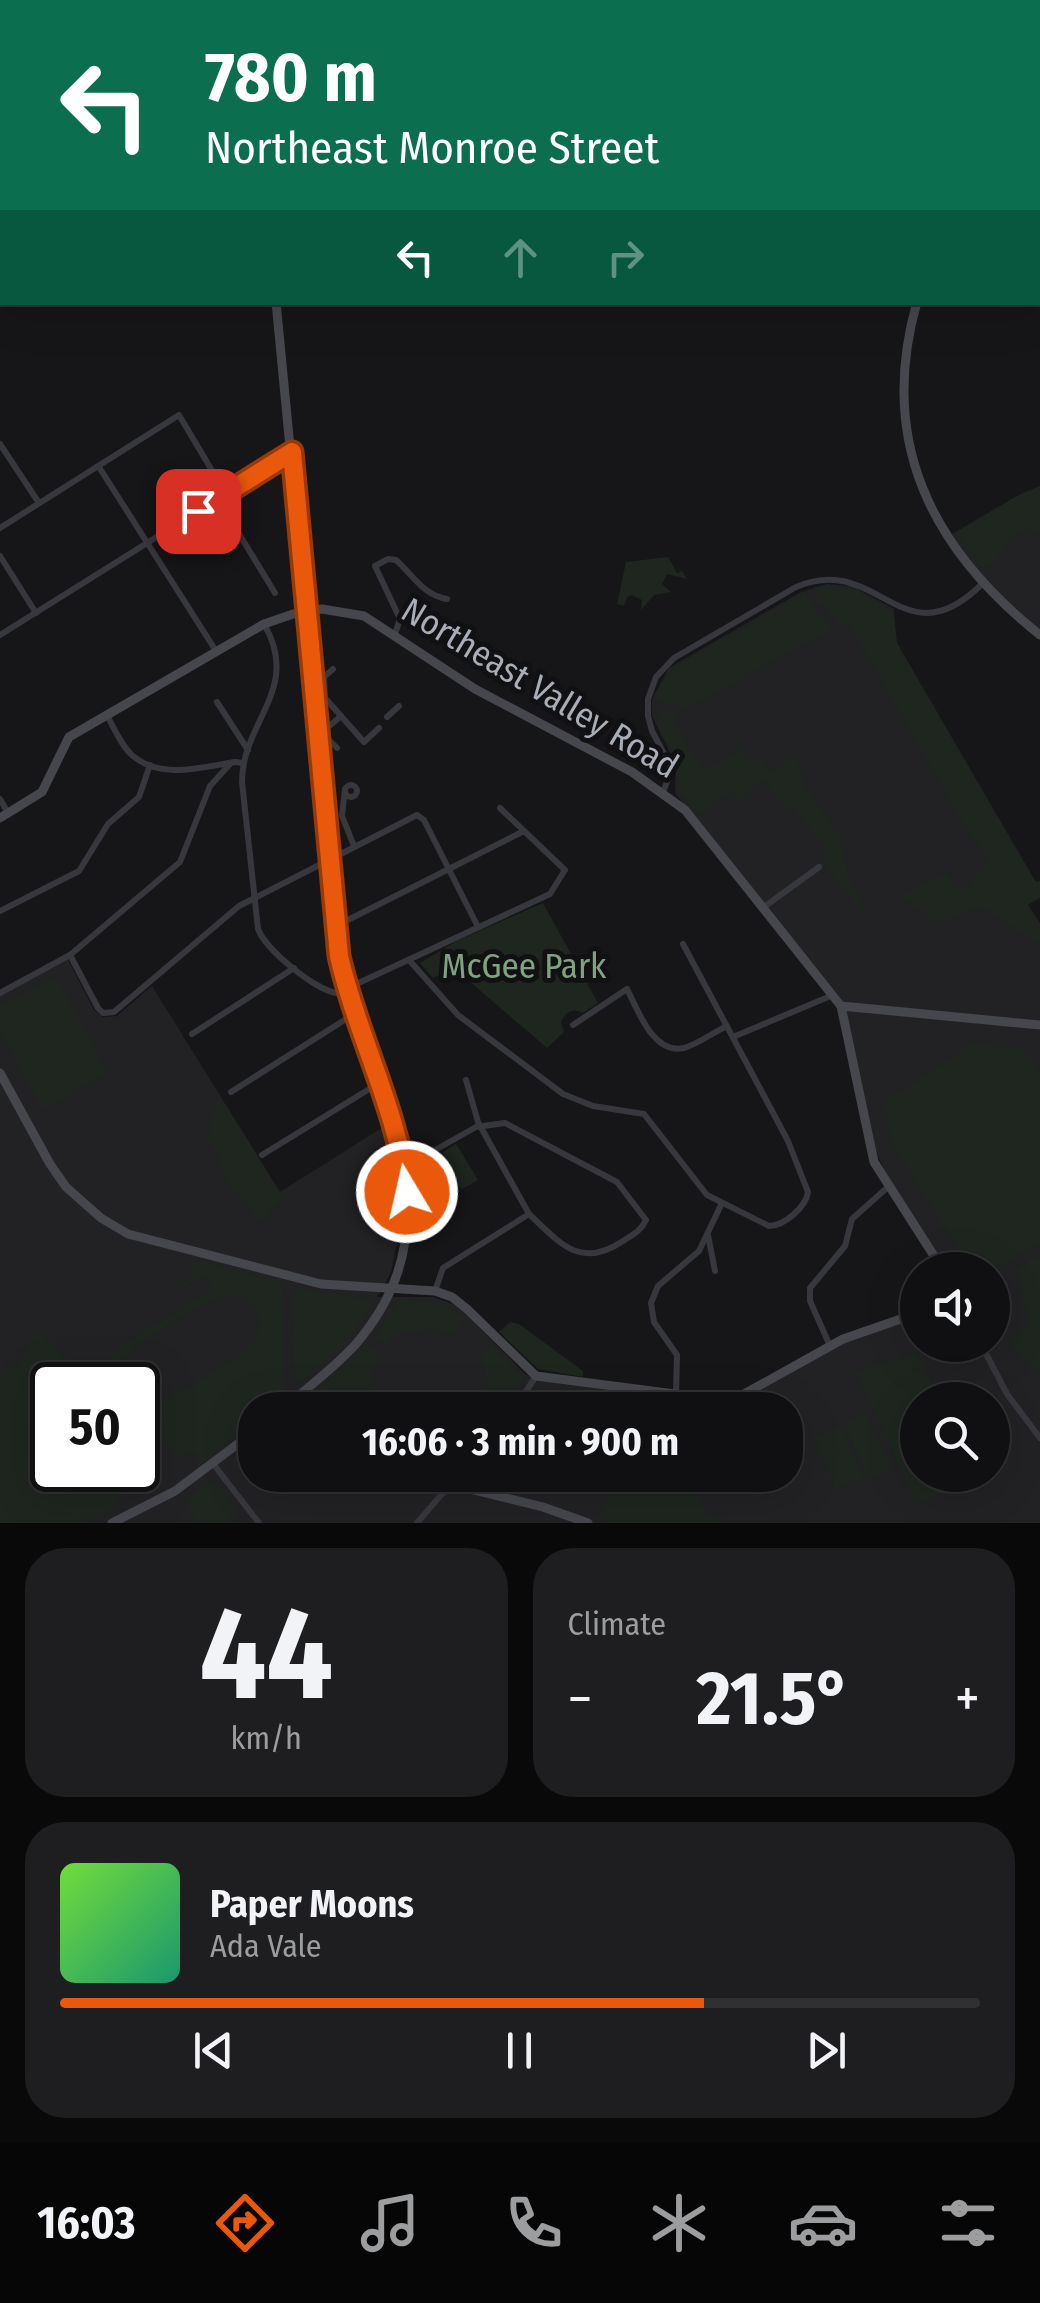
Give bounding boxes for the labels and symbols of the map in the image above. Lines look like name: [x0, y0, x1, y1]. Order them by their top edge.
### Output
pin: [156, 469, 241, 554]
street label: Northeast Valley Road: [394, 589, 686, 787]
park label: McGee Park: [442, 945, 607, 987]
position arrow: [355, 1140, 459, 1244]
speed limit sign: 50: [30, 1362, 160, 1492]

